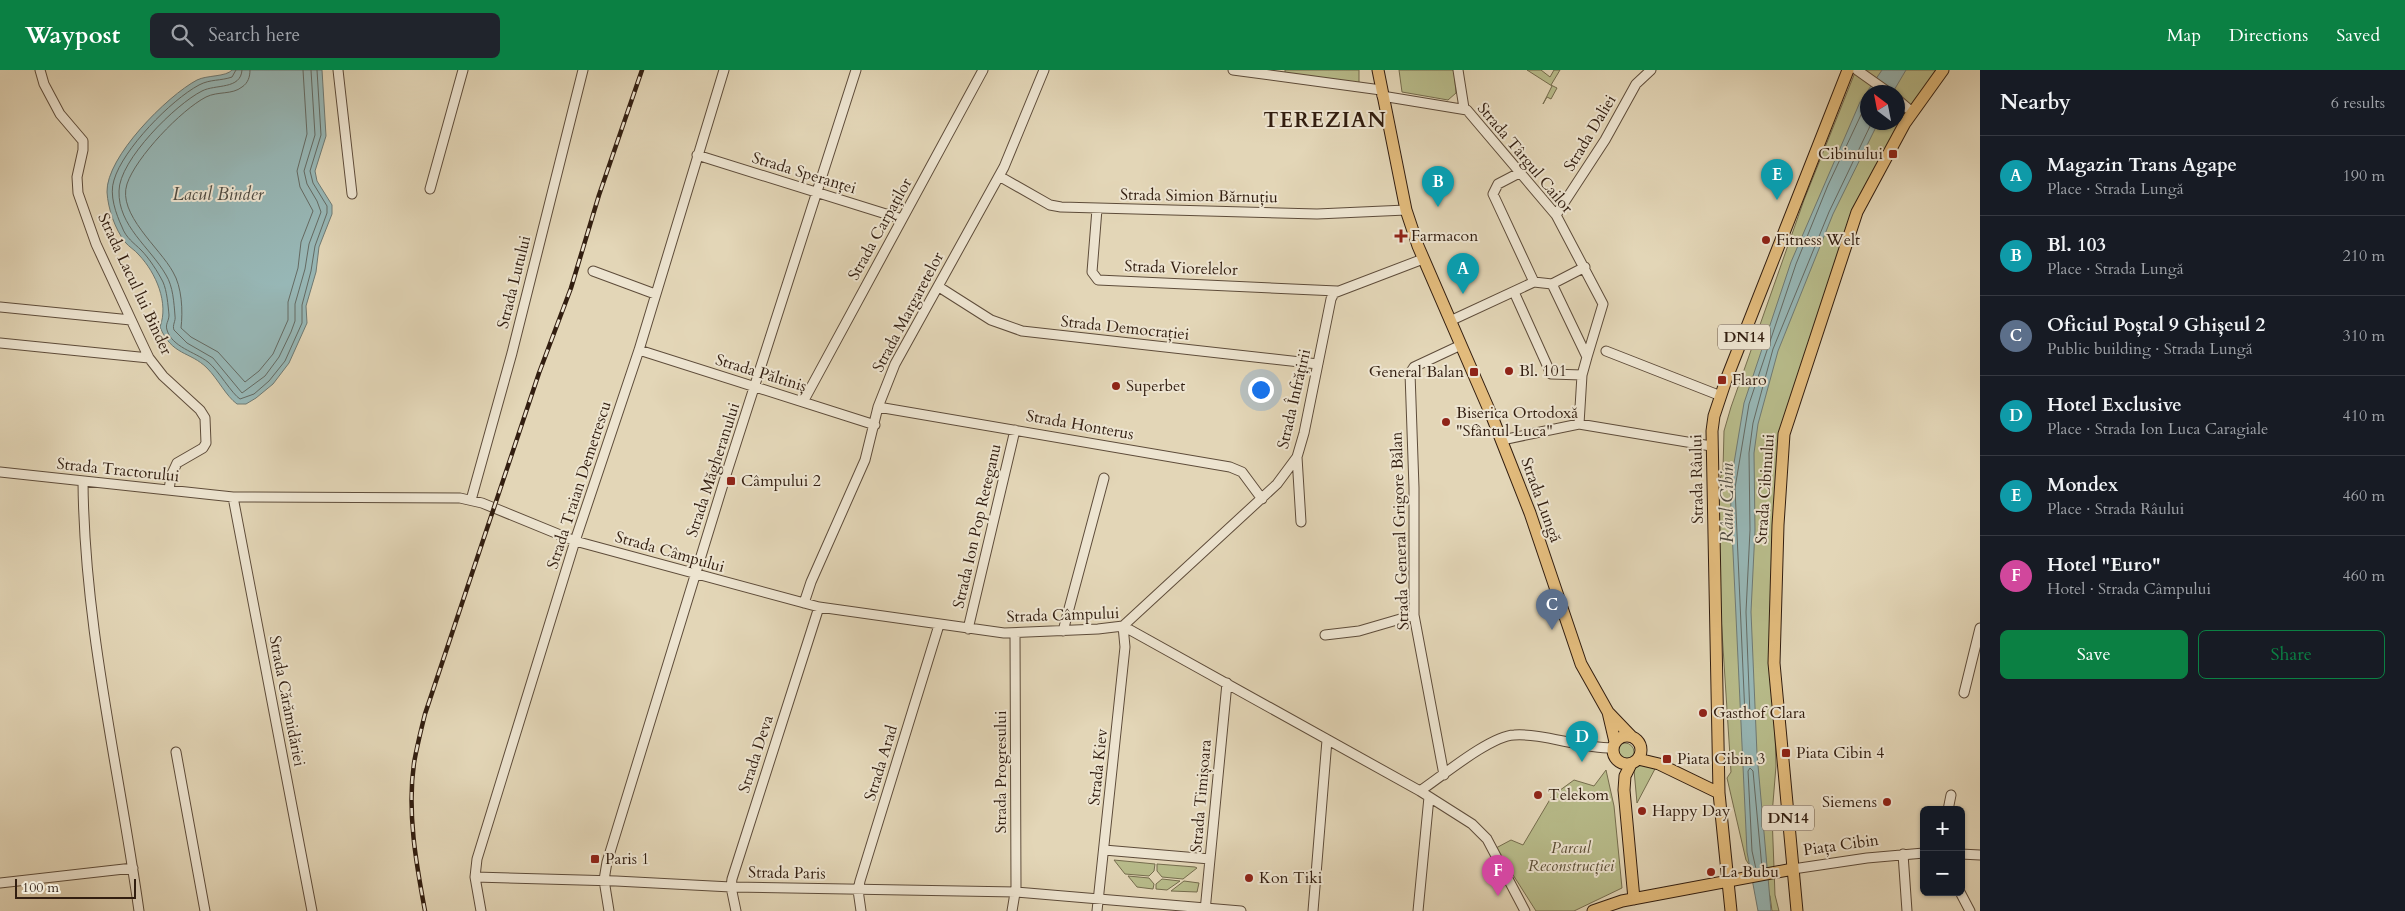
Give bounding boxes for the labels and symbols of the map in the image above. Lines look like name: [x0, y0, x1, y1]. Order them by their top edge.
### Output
north arrow: [1860, 85, 1905, 130]
street label: Strada Daliei: [1558, 90, 1622, 175]
street label: Strada Târgul Cailor: [1472, 98, 1578, 218]
district label: TEREZIAN: [1263, 106, 1387, 135]
place label: Cibinului: [1818, 143, 1884, 165]
street label: Strada Speranței: [749, 147, 859, 199]
marker: Cibinului: [1887, 148, 1899, 160]
pin: E: [1761, 159, 1793, 200]
pin: B: [1422, 166, 1454, 207]
street label: Strada Carpaților: [843, 174, 917, 284]
water label: Lacul Binder: [172, 182, 265, 207]
street label: Strada Simion Bărnuțiu: [1120, 184, 1278, 208]
street label: Strada Lacul lui Binder: [92, 209, 178, 359]
place label: Farmacon: [1411, 225, 1478, 247]
place label: Fitness Welt: [1776, 229, 1860, 251]
marker: Farmacon: [1395, 230, 1407, 242]
street label: Strada Lutului: [492, 233, 536, 331]
marker: Fitness Welt: [1760, 234, 1772, 246]
street label: Strada Margaretelor: [867, 248, 949, 376]
pin: A: [1447, 253, 1479, 294]
street label: Strada Viorelelor: [1124, 255, 1238, 281]
street label: Strada Democrației: [1060, 310, 1191, 346]
road number: DN14: [1718, 324, 1770, 350]
street label: Strada Înfrățirii: [1272, 346, 1316, 451]
street label: Strada Păltiniș: [713, 349, 809, 397]
place label: Bl. 101: [1519, 360, 1567, 382]
place label: General Balan: [1369, 361, 1464, 383]
marker: Bl. 101: [1503, 365, 1515, 377]
marker: General Balan: [1468, 366, 1480, 378]
place label: Flaro: [1732, 369, 1767, 391]
marker: Flaro: [1716, 374, 1728, 386]
place label: Superbet: [1126, 375, 1185, 397]
your location: [1248, 377, 1274, 403]
marker: Superbet: [1110, 380, 1122, 392]
street label: Strada Traian Demetrescu: [541, 398, 617, 572]
street label: Strada Măgheranului: [681, 399, 745, 540]
place label: Biserica Ortodoxă "Sfântul Luca": [1456, 402, 1578, 442]
street label: Strada Honterus: [1024, 405, 1136, 445]
marker: Biserica Ortodoxă "Sfântul Luca": [1440, 416, 1452, 428]
street label: Strada General Grigore Bălan: [1386, 431, 1414, 631]
street label: Strada Râului: [1685, 433, 1709, 524]
street label: Strada Cibinului: [1750, 433, 1780, 545]
street label: Strada Ion Pop Reteganu: [947, 441, 1007, 611]
street label: Strada Tractorului: [56, 453, 181, 487]
street label: Strada Lungă: [1515, 454, 1567, 546]
water label: Râul Cibin: [1715, 463, 1740, 543]
place label: Câmpului 2: [741, 470, 821, 492]
marker: Câmpului 2: [725, 475, 737, 487]
street label: Strada Câmpului: [613, 526, 728, 578]
pin: C: [1536, 589, 1568, 630]
street label: Strada Câmpului: [1006, 602, 1120, 628]
street label: Strada Cărămidăriei: [264, 634, 311, 769]
place label: Gasthof Clara: [1713, 702, 1806, 724]
marker: Gasthof Clara: [1697, 707, 1709, 719]
street label: Strada Progresului: [990, 710, 1012, 834]
street label: Strada Deva: [733, 712, 779, 796]
pin: D: [1566, 721, 1598, 762]
street label: Strada Arad: [859, 722, 903, 804]
street label: Strada Kiev: [1083, 727, 1113, 807]
street label: Strada Timișoara: [1185, 738, 1217, 853]
place label: Piata Cibin 4: [1796, 742, 1885, 764]
marker: Piata Cibin 4: [1780, 747, 1792, 759]
place label: Piata Cibin 3: [1677, 748, 1766, 770]
marker: Piata Cibin 3: [1661, 753, 1673, 765]
place label: Telekom: [1548, 784, 1610, 806]
marker: Telekom: [1532, 789, 1544, 801]
place label: Siemens: [1822, 791, 1877, 813]
marker: Siemens: [1881, 796, 1893, 808]
place label: Happy Day: [1652, 800, 1731, 822]
marker: Happy Day: [1636, 805, 1648, 817]
road number: DN14: [1762, 806, 1814, 830]
street label: Piața Cibin: [1802, 829, 1880, 861]
park label: Parcul Reconstrucției: [1528, 837, 1615, 877]
place label: Paris 1: [605, 848, 650, 870]
marker: Paris 1: [589, 853, 601, 865]
pin: F: [1482, 855, 1514, 896]
street label: Strada Paris: [748, 861, 826, 885]
place label: La Bubu: [1721, 861, 1779, 883]
marker: La Bubu: [1705, 866, 1717, 878]
place label: Kon Tiki: [1259, 867, 1323, 889]
marker: Kon Tiki: [1243, 872, 1255, 884]
scale bar: [15, 876, 136, 899]

